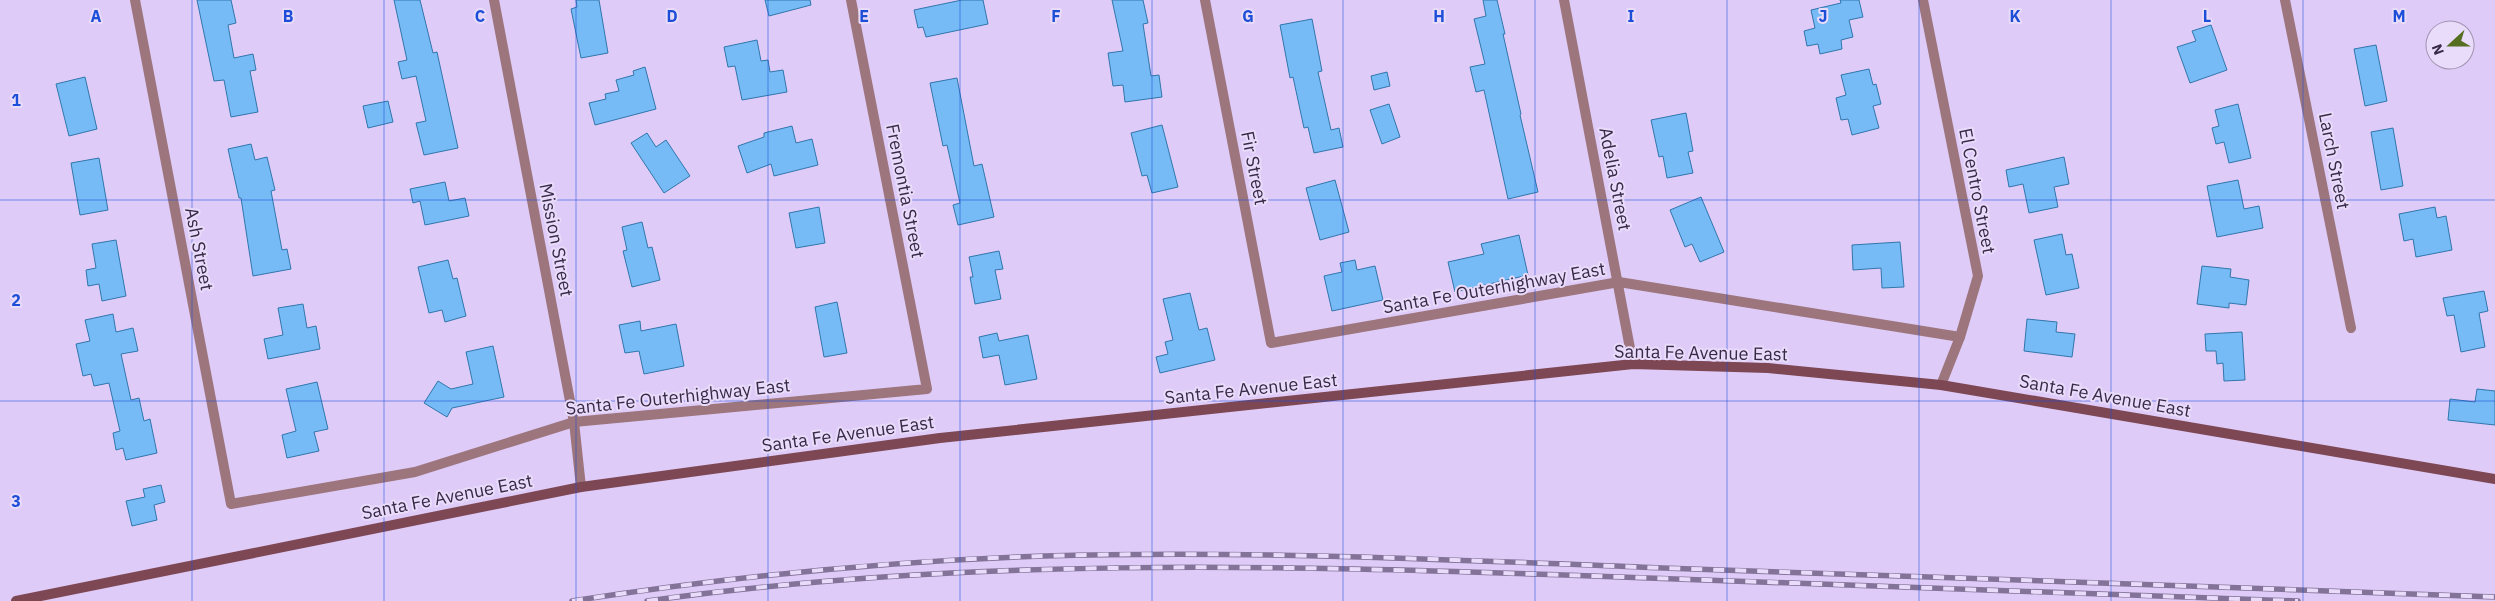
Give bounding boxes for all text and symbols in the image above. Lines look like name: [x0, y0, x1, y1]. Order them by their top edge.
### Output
text: A: [91, 6, 102, 26]
text: B: [283, 6, 294, 26]
text: C: [475, 6, 485, 26]
text: D: [666, 6, 678, 26]
text: E: [859, 6, 869, 26]
text: F: [1051, 6, 1061, 26]
text: G: [1242, 6, 1254, 26]
text: H: [1433, 6, 1445, 26]
text: I: [1628, 6, 1635, 26]
text: J: [1819, 6, 1827, 26]
text: K: [2009, 6, 2021, 26]
text: L: [2203, 6, 2211, 26]
text: M: [2392, 6, 2406, 26]
north arrow: [2425, 20, 2475, 70]
text: N: [2428, 42, 2448, 58]
text: 1: [11, 90, 21, 110]
street label: Larch Street: [2314, 111, 2355, 211]
street label: Fremontia Street: [881, 122, 930, 260]
street label: Adelia Street: [1594, 125, 1637, 232]
street label: El Centro Street: [1954, 126, 2001, 256]
street label: Fir Street: [1236, 129, 1273, 207]
street label: Mission Street: [534, 181, 579, 299]
street label: Ash Street: [180, 205, 219, 292]
street label: Santa Fe Outerhighway East: [1381, 257, 1607, 318]
text: 2: [11, 290, 21, 310]
street label: Santa Fe Avenue East: [1614, 339, 1788, 366]
street label: Santa Fe Avenue East: [1163, 368, 1338, 409]
street label: Santa Fe Avenue East: [2018, 369, 2193, 422]
street label: Santa Fe Outerhighway East: [564, 373, 791, 420]
street label: Santa Fe Avenue East: [760, 410, 936, 457]
street label: Santa Fe Avenue East: [359, 469, 534, 524]
text: 3: [11, 491, 21, 511]

